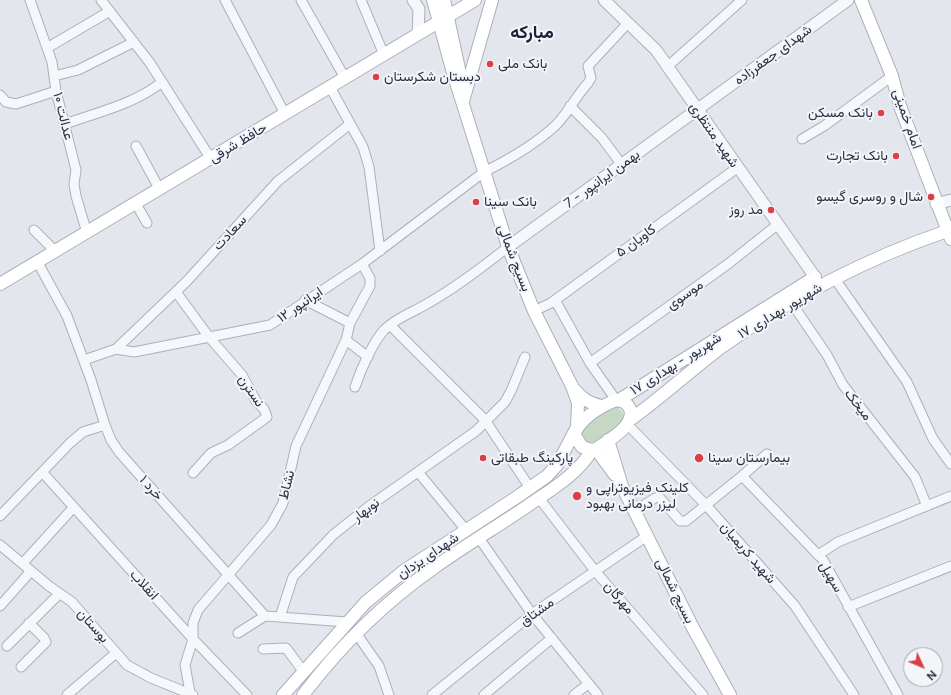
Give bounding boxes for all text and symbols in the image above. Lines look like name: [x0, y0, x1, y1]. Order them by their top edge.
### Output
street label: شهدای جعفرزاده: [731, 21, 815, 89]
district label: مبارکه: [510, 22, 554, 44]
place label: بانک ملی: [498, 56, 547, 72]
marker: بانک ملی: [485, 59, 495, 69]
place label: دبستان شکرستان: [384, 69, 481, 85]
marker: دبستان شکرستان: [371, 72, 381, 82]
street label: امام خمینی: [889, 87, 925, 151]
street label: عدالت ۱۰: [49, 90, 77, 142]
street label: شهید منتظری: [685, 99, 743, 171]
place label: بانک مسکن: [808, 105, 873, 121]
marker: بانک مسکن: [876, 108, 886, 118]
street label: حافظ شرقی: [206, 119, 270, 167]
street label: بهمن ایرانپور - 7: [561, 146, 643, 212]
place label: بانک تجارت: [826, 148, 888, 164]
marker: بانک تجارت: [891, 151, 901, 161]
place label: شال و روسری گیسو: [816, 189, 923, 205]
marker: شال و روسری گیسو: [926, 192, 936, 202]
place label: بانک سینا: [484, 194, 537, 210]
marker: بانک سینا: [471, 197, 481, 207]
place label: مد روز: [729, 202, 763, 218]
marker: مد روز: [766, 205, 776, 215]
street label: سعادت: [210, 212, 250, 254]
street label: کاویان ۵: [613, 221, 659, 261]
street label: بسیج شمالی: [493, 222, 535, 294]
street label: موسوی: [663, 276, 707, 314]
street label: ۱۷ شهریور بهداری: [735, 279, 825, 343]
street label: ایرانپور ۱۲: [274, 284, 326, 326]
street label: ۱۷ شهریور - بهداری: [627, 329, 725, 399]
street label: نسترن: [234, 372, 268, 410]
street label: میخک: [841, 386, 875, 424]
place label: پارکینگ طبقاتی: [491, 450, 573, 466]
place label: بیمارستان سینا: [708, 450, 790, 466]
marker: بیمارستان سینا: [693, 452, 705, 464]
marker: پارکینگ طبقاتی: [478, 453, 488, 463]
street label: نشاط: [275, 468, 299, 502]
street label: خرد ۱: [136, 472, 166, 504]
place label: کلینک فیزیوتراپی و لیزر درمانی بهبود: [586, 480, 689, 512]
marker: کلینک فیزیوتراپی و لیزر درمانی بهبود: [571, 490, 583, 502]
street label: نوبهار: [349, 494, 383, 526]
street label: شهید کریمیان: [717, 519, 779, 587]
street label: شهدای یزدان: [394, 529, 462, 583]
street label: بسیج شمالی: [652, 556, 698, 626]
street label: سهیل: [815, 559, 847, 595]
street label: انقلاب: [126, 566, 162, 604]
street label: مهرگان: [600, 578, 638, 618]
street label: مشتاق: [517, 594, 557, 630]
street label: بوستان: [74, 605, 112, 647]
north arrow: [903, 647, 943, 687]
text: N: [924, 667, 939, 683]

